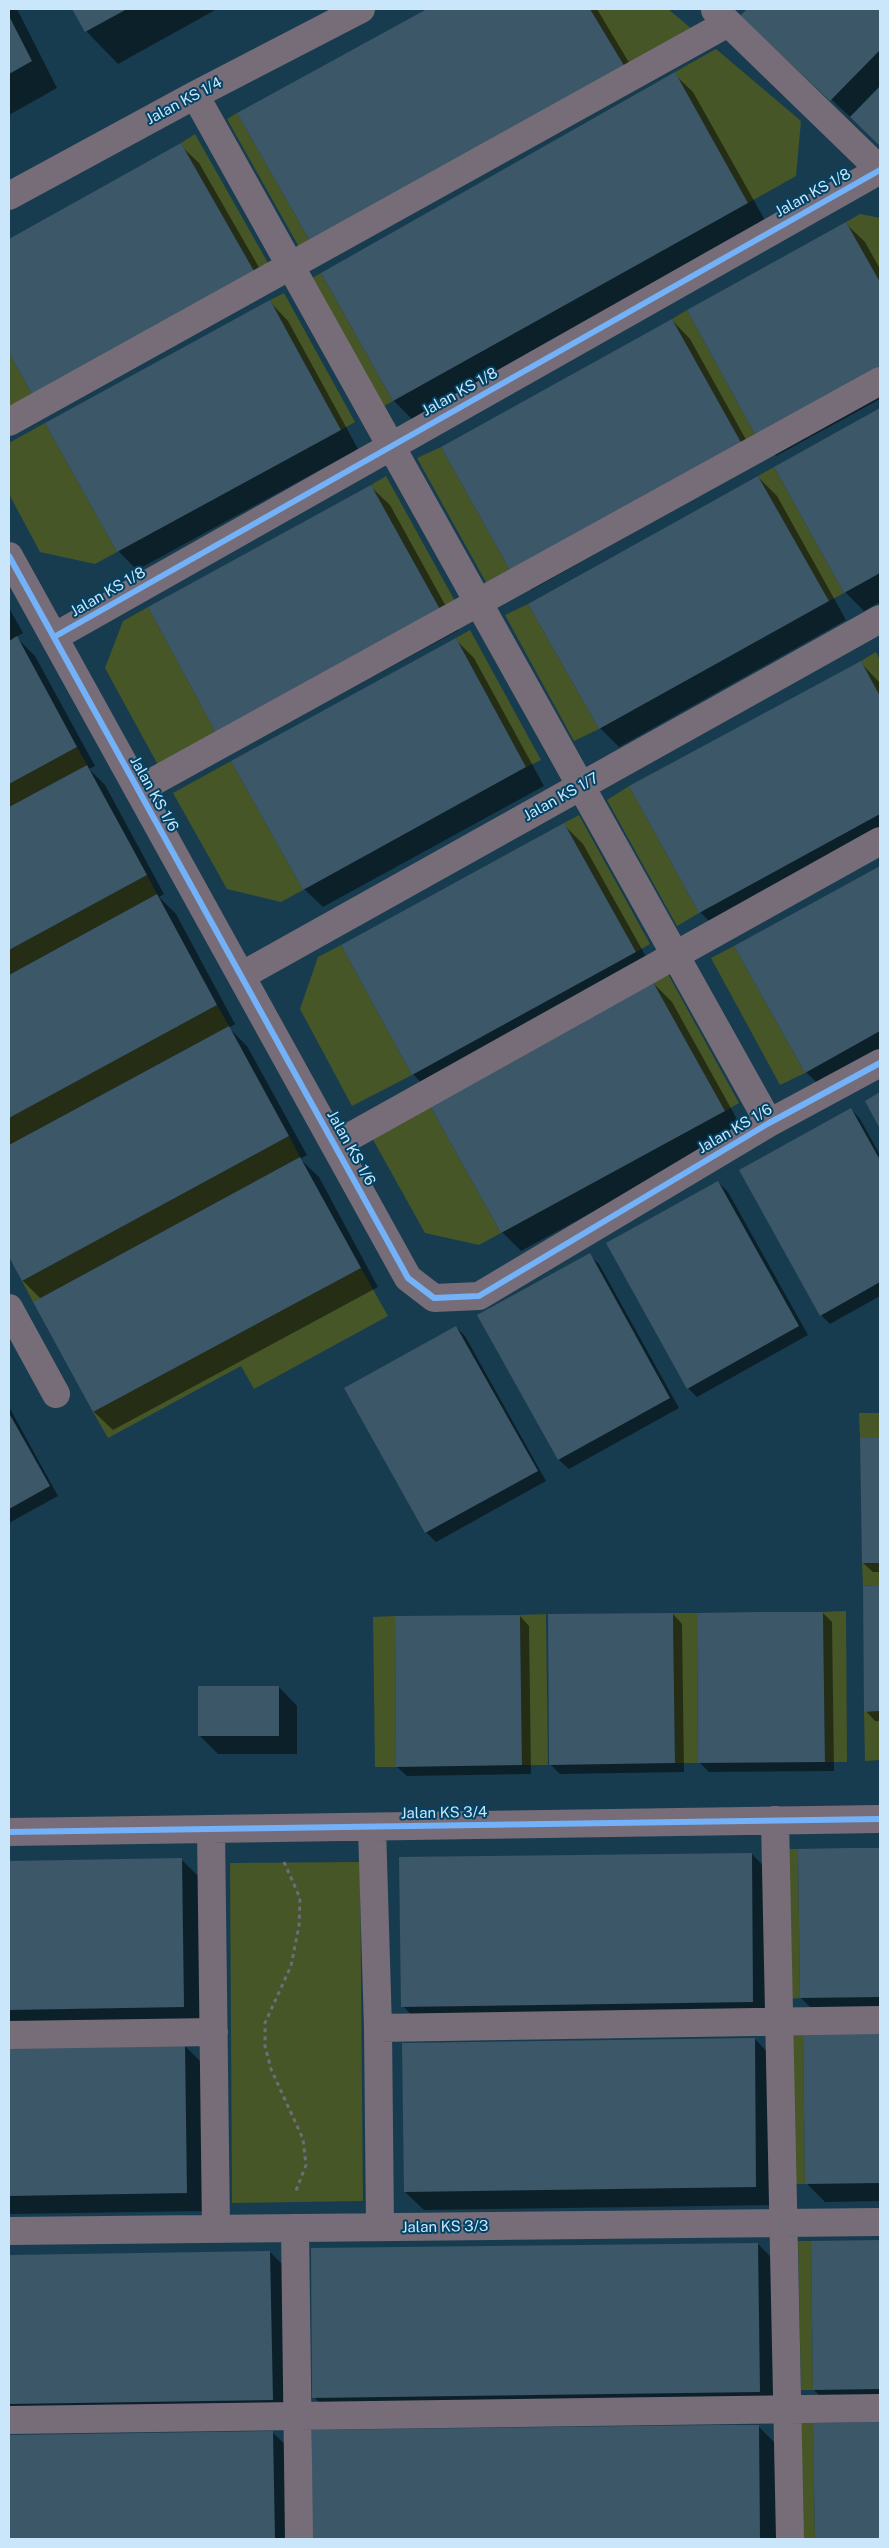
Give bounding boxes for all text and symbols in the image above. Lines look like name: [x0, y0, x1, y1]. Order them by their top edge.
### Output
street label: Jalan KS 1/4: [143, 73, 225, 129]
street label: Jalan KS 1/8: [772, 165, 854, 221]
street label: Jalan KS 1/8: [419, 364, 501, 420]
street label: Jalan KS 1/8: [67, 563, 149, 621]
street label: Jalan KS 1/6: [126, 753, 182, 835]
street label: Jalan KS 1/7: [520, 769, 602, 825]
street label: Jalan KS 1/6: [694, 1100, 776, 1158]
street label: Jalan KS 1/6: [323, 1107, 379, 1189]
street label: Jalan KS 3/4: [400, 1803, 488, 1823]
street label: Jalan KS 3/3: [401, 2217, 489, 2237]

